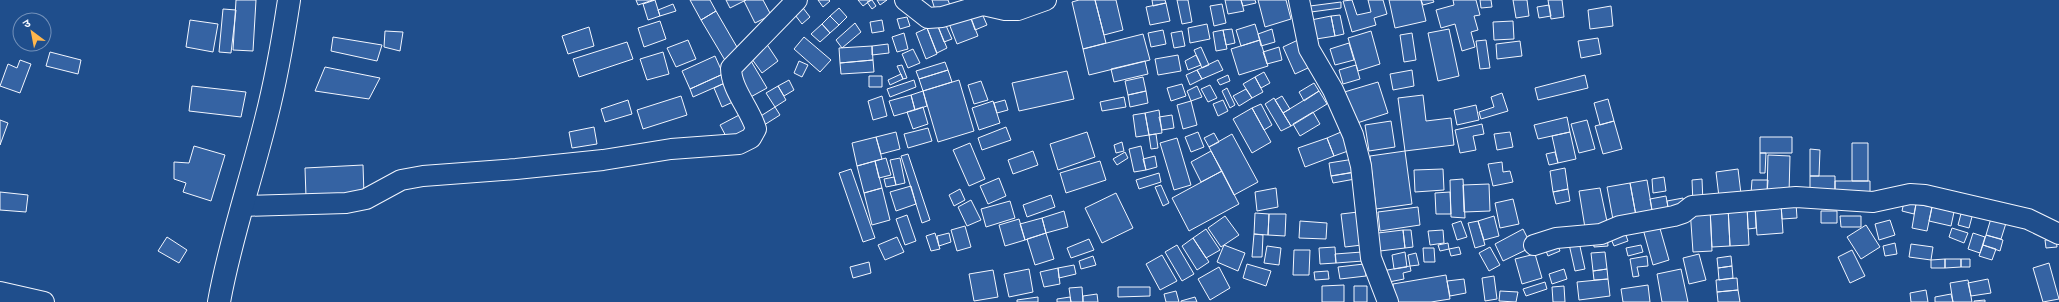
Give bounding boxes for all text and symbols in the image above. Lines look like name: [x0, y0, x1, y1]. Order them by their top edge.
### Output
north arrow: [12, 12, 52, 52]
text: उ: [21, 16, 34, 31]

